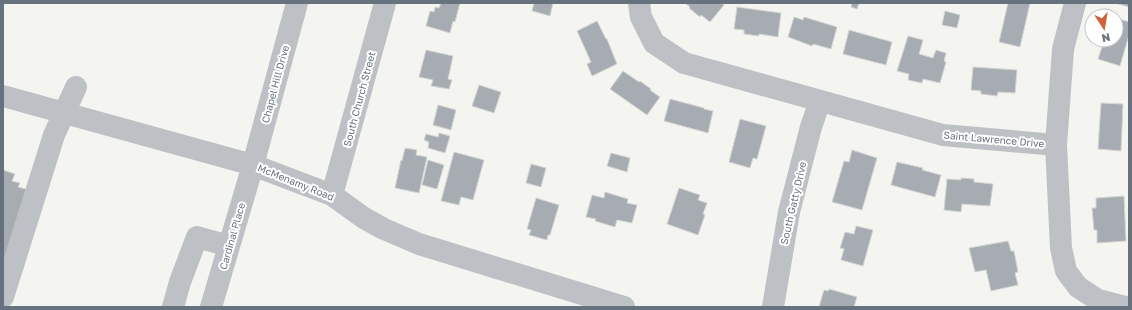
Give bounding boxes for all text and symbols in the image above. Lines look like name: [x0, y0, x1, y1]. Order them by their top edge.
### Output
north arrow: [1084, 8, 1124, 48]
text: N: [1101, 31, 1112, 45]
street label: Chapel Hill Drive: [259, 44, 291, 124]
street label: South Church Street: [341, 50, 377, 148]
street label: Saint Lawrence Drive: [943, 129, 1045, 149]
street label: South Gatty Drive: [778, 160, 808, 246]
street label: McMenamy Road: [256, 161, 336, 203]
street label: Cardinal Place: [217, 201, 247, 271]

